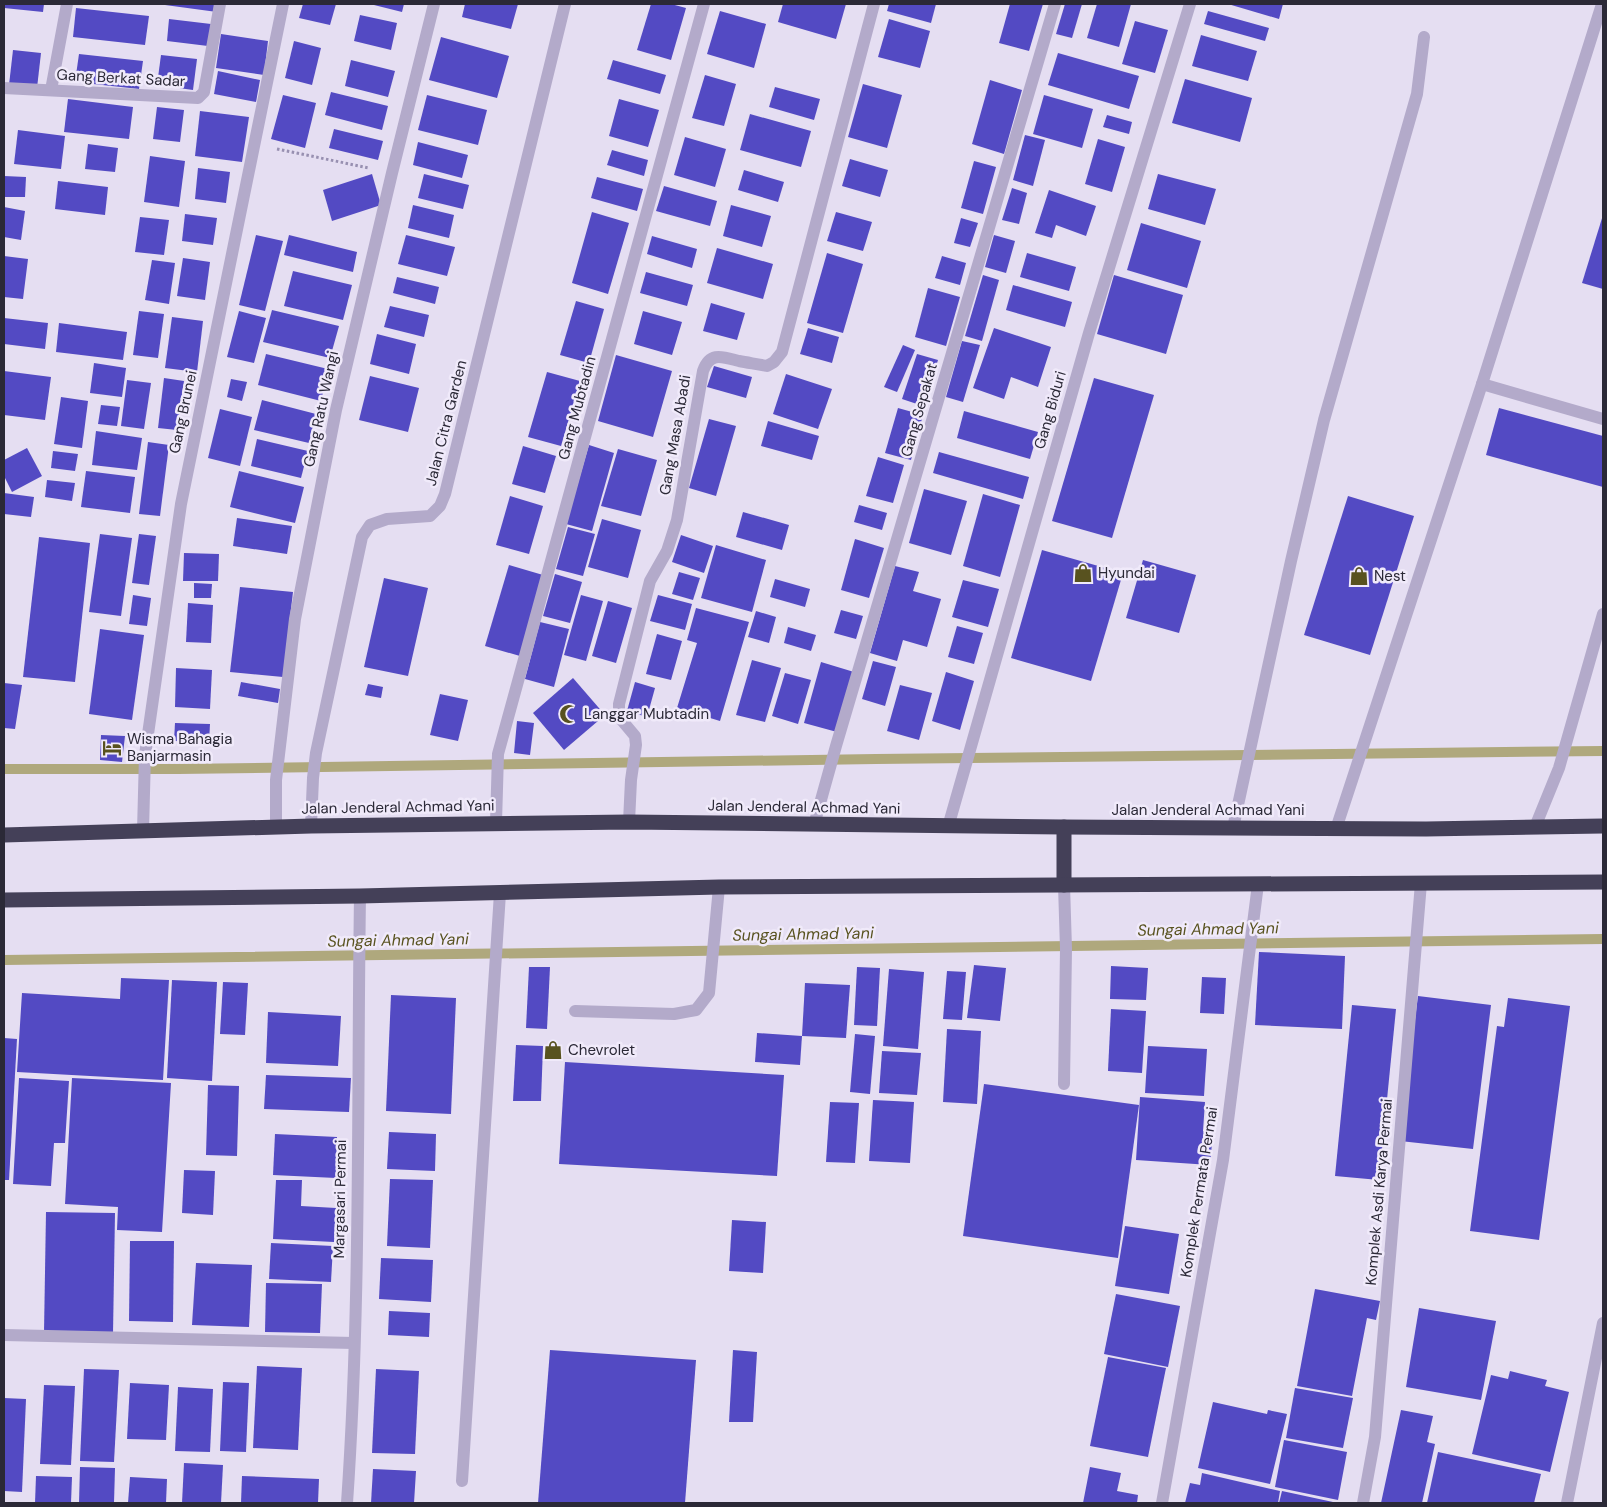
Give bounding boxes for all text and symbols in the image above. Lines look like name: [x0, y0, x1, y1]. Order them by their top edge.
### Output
street label: Gang Berkat Sadar: [56, 65, 186, 91]
street label: Gang Ratu Wangi: [299, 349, 343, 469]
street label: Gang Mubtadin: [554, 354, 600, 462]
street label: Jalan Citra Garden: [421, 358, 471, 488]
street label: Gang Sepakat: [896, 361, 942, 459]
street label: Gang Brunei: [164, 369, 202, 455]
street label: Gang Biduri: [1029, 369, 1071, 451]
street label: Gang Masa Abadi: [655, 373, 695, 497]
shop icon: Hyundai: [1072, 562, 1094, 584]
place label: Hyundai: [1098, 563, 1155, 583]
shop icon: Nest: [1348, 565, 1370, 587]
place label: Nest: [1374, 566, 1406, 586]
mosque icon: Langgar Mubtadin: [558, 703, 580, 725]
place label: Langgar Mubtadin: [584, 704, 709, 724]
place label: Wisma Bahagia Banjarmasin: [127, 729, 232, 766]
hotel icon: Wisma Bahagia Banjarmasin: [101, 737, 123, 759]
street label: Jalan Jenderal Achmad Yani: [301, 795, 495, 819]
street label: Jalan Jenderal Achmad Yani: [707, 795, 901, 819]
street label: Jalan Jenderal Achmad Yani: [1111, 800, 1305, 820]
water label: Sungai Ahmad Yani: [1137, 917, 1280, 941]
water label: Sungai Ahmad Yani: [732, 922, 875, 946]
water label: Sungai Ahmad Yani: [327, 928, 470, 952]
shop icon: Chevrolet: [542, 1039, 564, 1061]
place label: Chevrolet: [568, 1040, 635, 1060]
street label: Komplek Asdi Karya Permai: [1361, 1098, 1397, 1286]
street label: Komplek Permata Permai: [1176, 1105, 1222, 1279]
street label: Margasari Permai: [329, 1139, 351, 1259]

